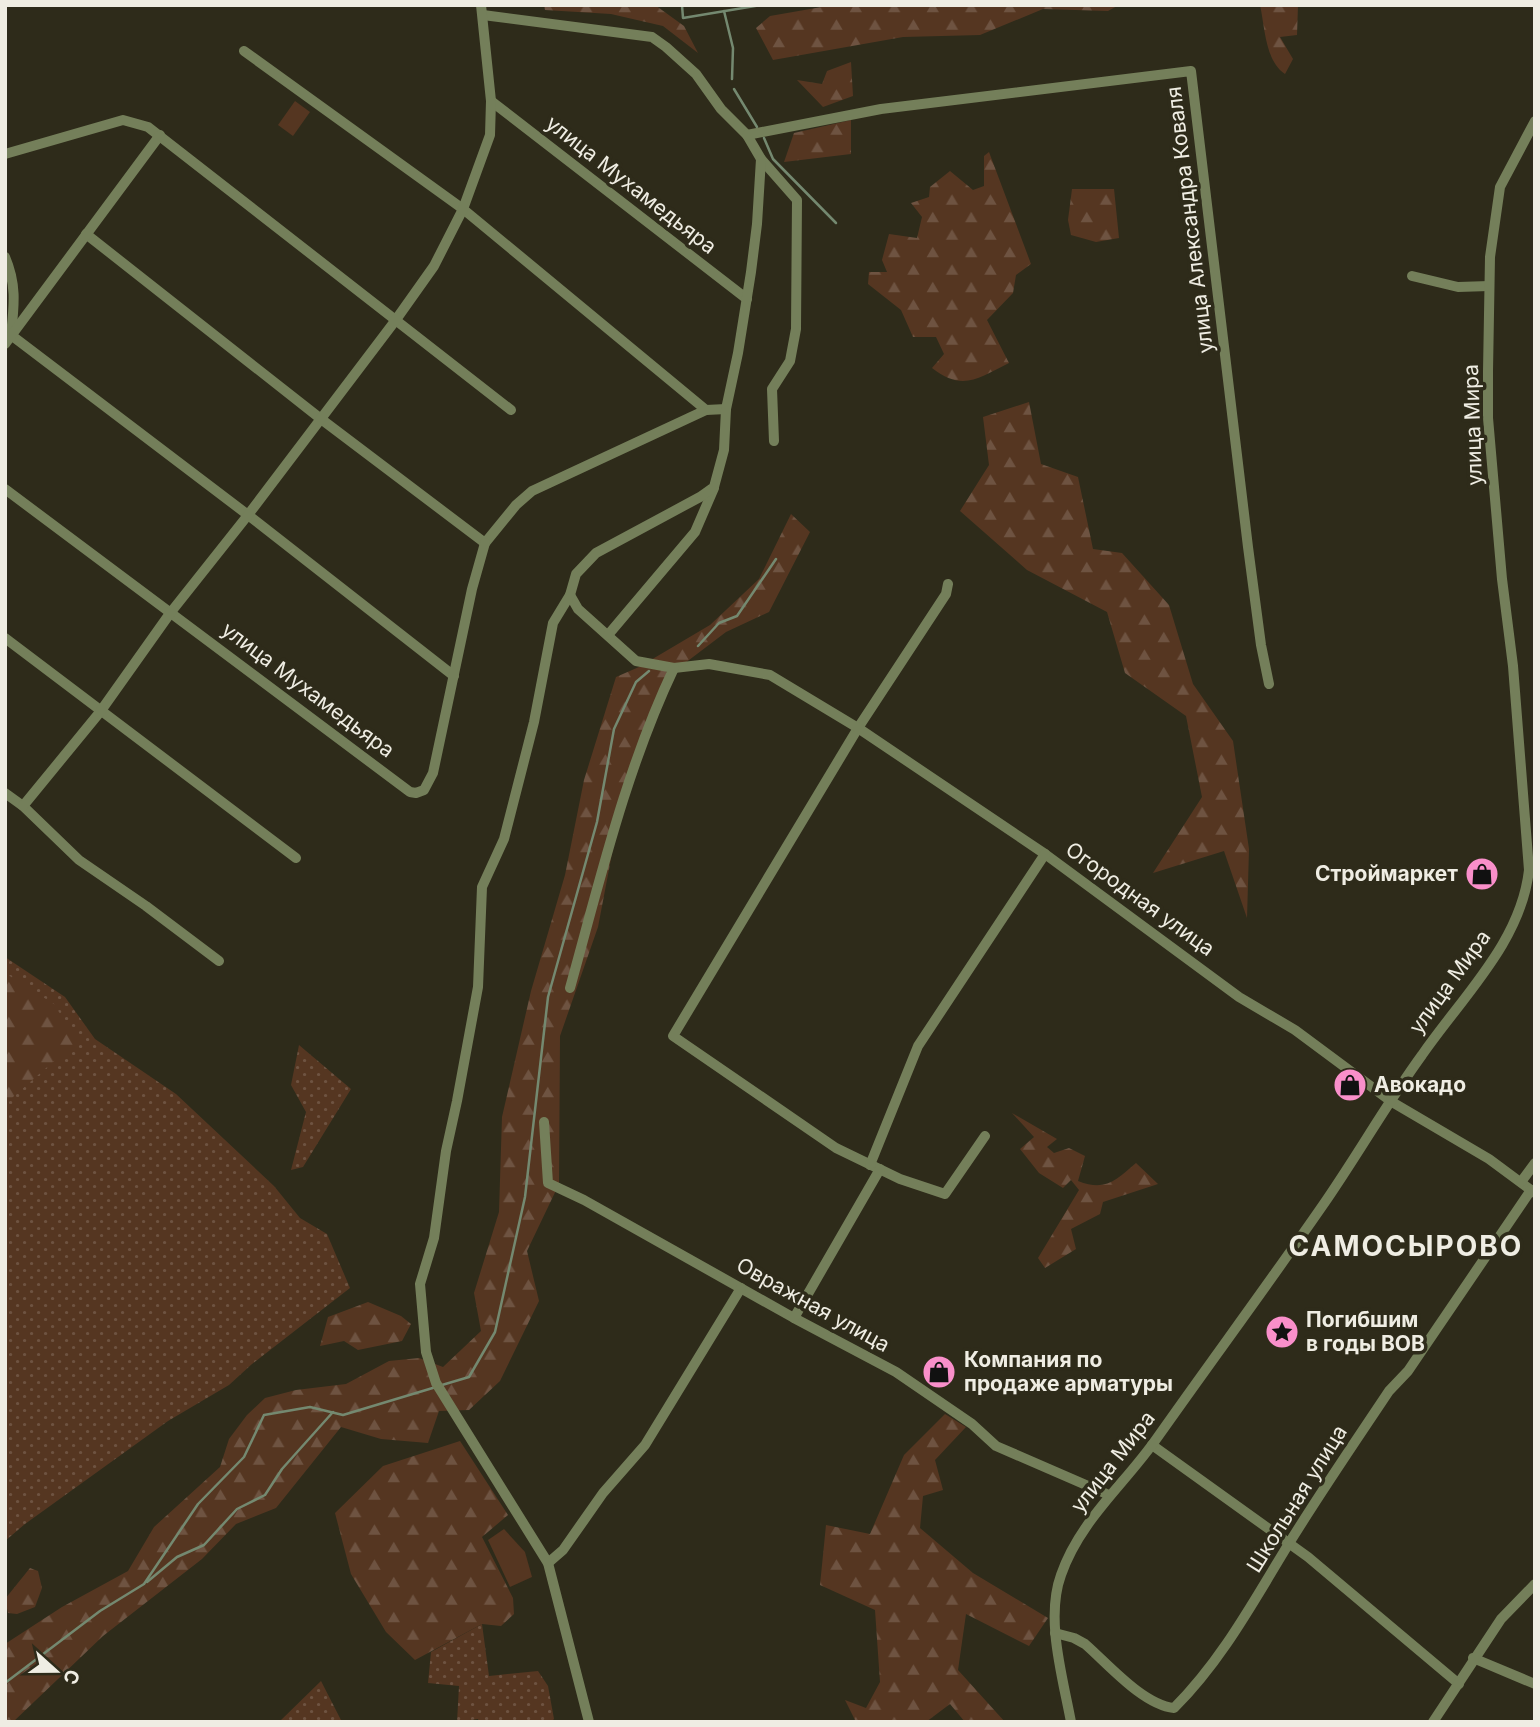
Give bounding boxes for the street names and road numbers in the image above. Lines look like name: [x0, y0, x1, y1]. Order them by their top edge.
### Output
street label: улица Александра Коваля: [1161, 85, 1218, 355]
street label: улица Мухамедьяра: [541, 110, 722, 259]
street label: улица Мира: [1458, 364, 1487, 486]
street label: улица Мухамедьяра: [217, 617, 399, 763]
street label: Огородная улица: [1061, 836, 1219, 961]
street label: улица Мира: [1404, 925, 1496, 1038]
street label: Овражная улица: [732, 1252, 894, 1357]
street label: улица Мира: [1065, 1406, 1160, 1517]
street label: Школьная улица: [1241, 1421, 1352, 1577]

